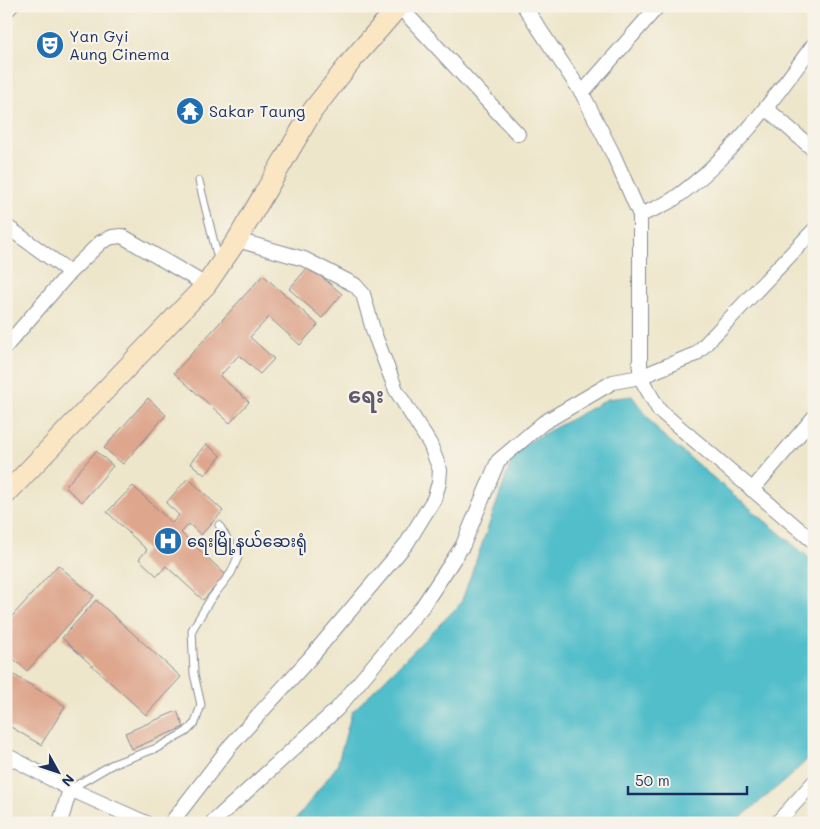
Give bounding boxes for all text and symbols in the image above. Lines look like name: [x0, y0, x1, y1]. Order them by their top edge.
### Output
place label: Yan Gyi Aung Cinema: [69, 25, 170, 64]
theatre icon: Yan Gyi Aung Cinema: [35, 30, 65, 60]
temple icon: Sakar Taung: [175, 96, 205, 126]
place label: Sakar Taung: [209, 100, 305, 121]
district label: ရေး: [348, 381, 384, 413]
hospital icon: ရေးမြို့နယ်ဆေးရုံ: [153, 526, 183, 556]
place label: ရေးမြို့နယ်ဆေးရုံ: [187, 530, 307, 556]
north arrow: [32, 746, 82, 796]
scale bar: [628, 764, 746, 796]
text: N: [58, 770, 79, 791]
text: 50 m: [635, 770, 670, 790]

